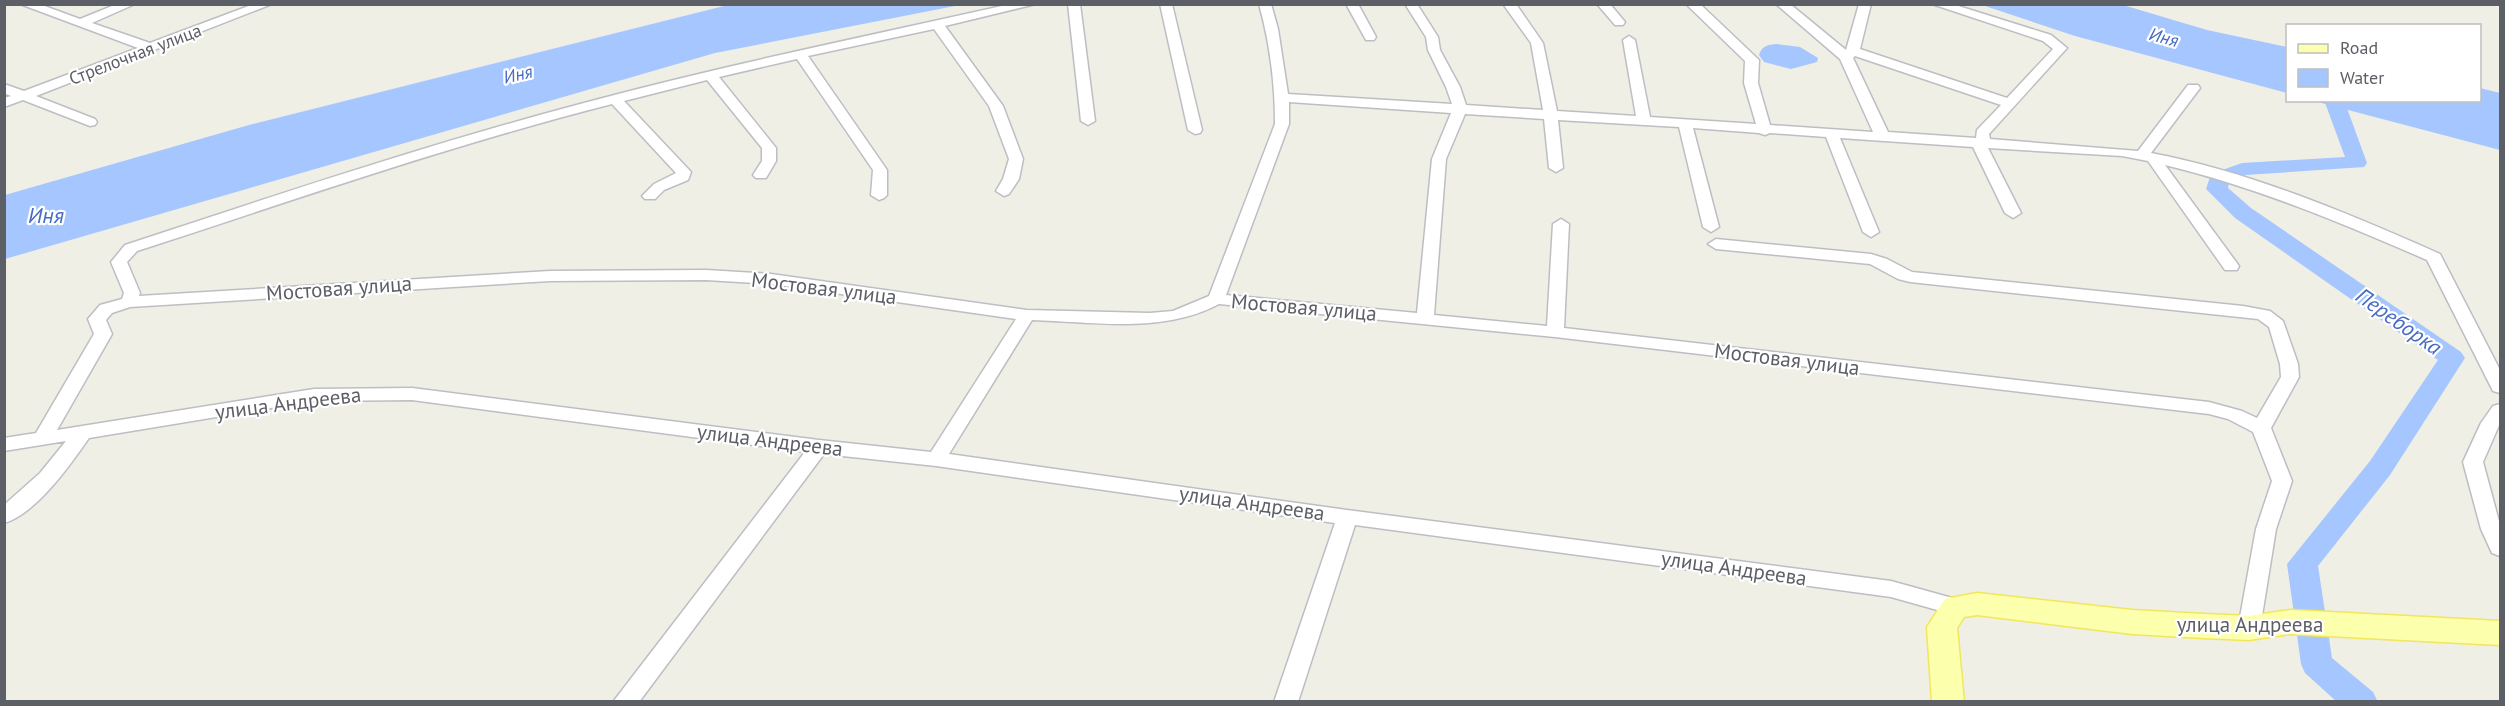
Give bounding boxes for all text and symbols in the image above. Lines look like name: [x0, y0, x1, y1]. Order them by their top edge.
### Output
street label: Стрелочная улица: [65, 18, 205, 90]
water label: Иня: [2147, 22, 2182, 52]
legend: [2286, 24, 2481, 102]
text: Road: [2340, 36, 2378, 59]
water label: Иня: [501, 59, 536, 89]
text: Water: [2340, 66, 2384, 89]
water label: Иня: [28, 201, 64, 229]
street label: Мостовая улица: [750, 266, 898, 310]
street label: Мостовая улица: [265, 269, 413, 307]
water label: Переборка: [2350, 281, 2448, 361]
street label: Мостовая улица: [1230, 287, 1378, 327]
street label: Мостовая улица: [1713, 337, 1861, 381]
street label: улица Андреева: [214, 381, 362, 425]
street label: улица Андреева: [696, 418, 844, 462]
street label: улица Андреева: [1177, 479, 1327, 527]
street label: улица Андреева: [1659, 544, 1809, 592]
street label: улица Андреева: [2177, 611, 2323, 638]

